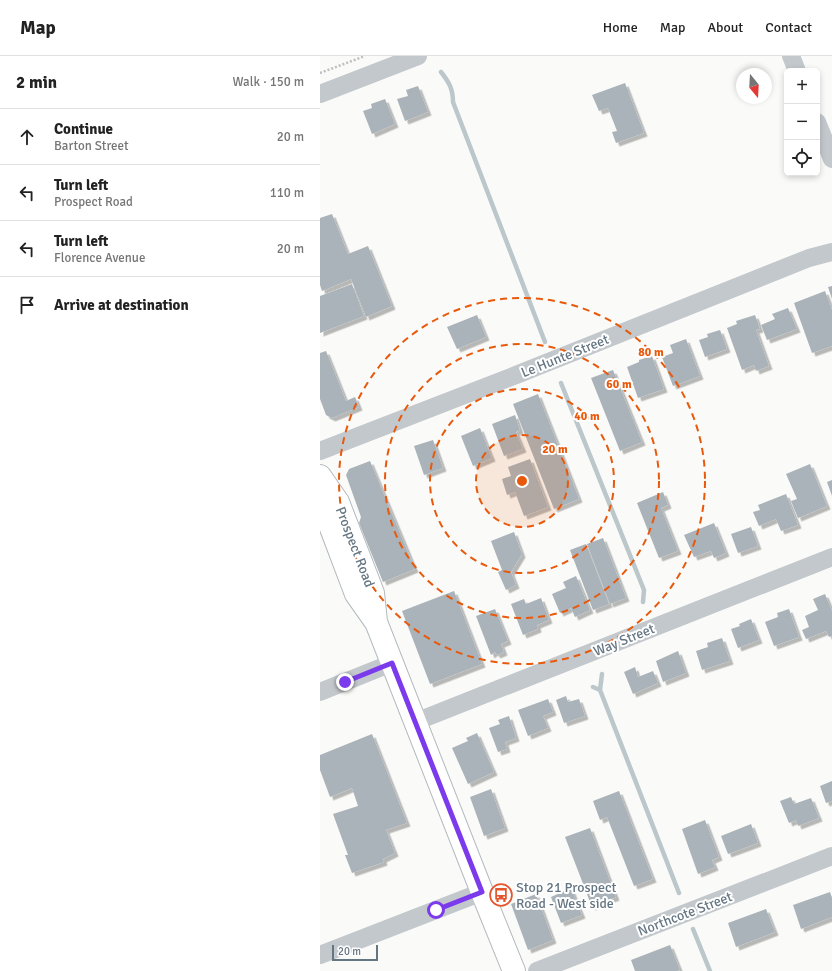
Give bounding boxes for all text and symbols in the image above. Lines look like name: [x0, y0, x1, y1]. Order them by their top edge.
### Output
text: Map: [20, 16, 56, 40]
text: Home: [603, 19, 638, 36]
text: Map: [660, 19, 685, 36]
text: About: [707, 19, 743, 36]
text: Contact: [765, 19, 812, 36]
north arrow: [736, 68, 772, 104]
map controls: [784, 68, 820, 176]
button: +: [784, 68, 820, 104]
text: 2 min: [16, 72, 57, 93]
text: Walk · 150 m: [233, 74, 304, 90]
button: −: [784, 104, 820, 140]
text: Continue: [54, 120, 113, 138]
icon: ahead: [16, 126, 38, 148]
text: 20 m: [277, 129, 304, 145]
text: Barton Street: [54, 138, 129, 154]
button: locate: [784, 140, 820, 176]
text: Turn left: [54, 176, 108, 194]
icon: left: [16, 182, 38, 204]
text: 110 m: [270, 185, 304, 201]
text: Prospect Road: [54, 194, 133, 210]
text: Turn left: [54, 232, 108, 250]
icon: left: [16, 238, 38, 260]
text: 20 m: [277, 241, 304, 257]
text: Florence Avenue: [54, 250, 145, 266]
icon: arrive: [16, 294, 38, 316]
text: Arrive at destination: [54, 296, 189, 314]
street label: Le Hunte Street: [519, 331, 611, 381]
text: 80 m: [638, 345, 664, 360]
text: 60 m: [606, 377, 632, 392]
text: 40 m: [574, 409, 600, 424]
text: 20 m: [542, 442, 568, 457]
centre of rings: [515, 474, 529, 488]
street label: Prospect Road: [332, 504, 378, 590]
street label: Way Street: [591, 620, 657, 660]
route end: [336, 673, 354, 691]
place label: Stop 21 Prospect Road - West side: [516, 879, 617, 912]
bus stop icon: Stop 21 Prospect Road - West side: [488, 882, 514, 908]
street label: Northcote Street: [635, 888, 735, 940]
route start: [427, 901, 445, 919]
scale bar: [332, 943, 378, 962]
text: 20 m: [338, 945, 361, 958]

